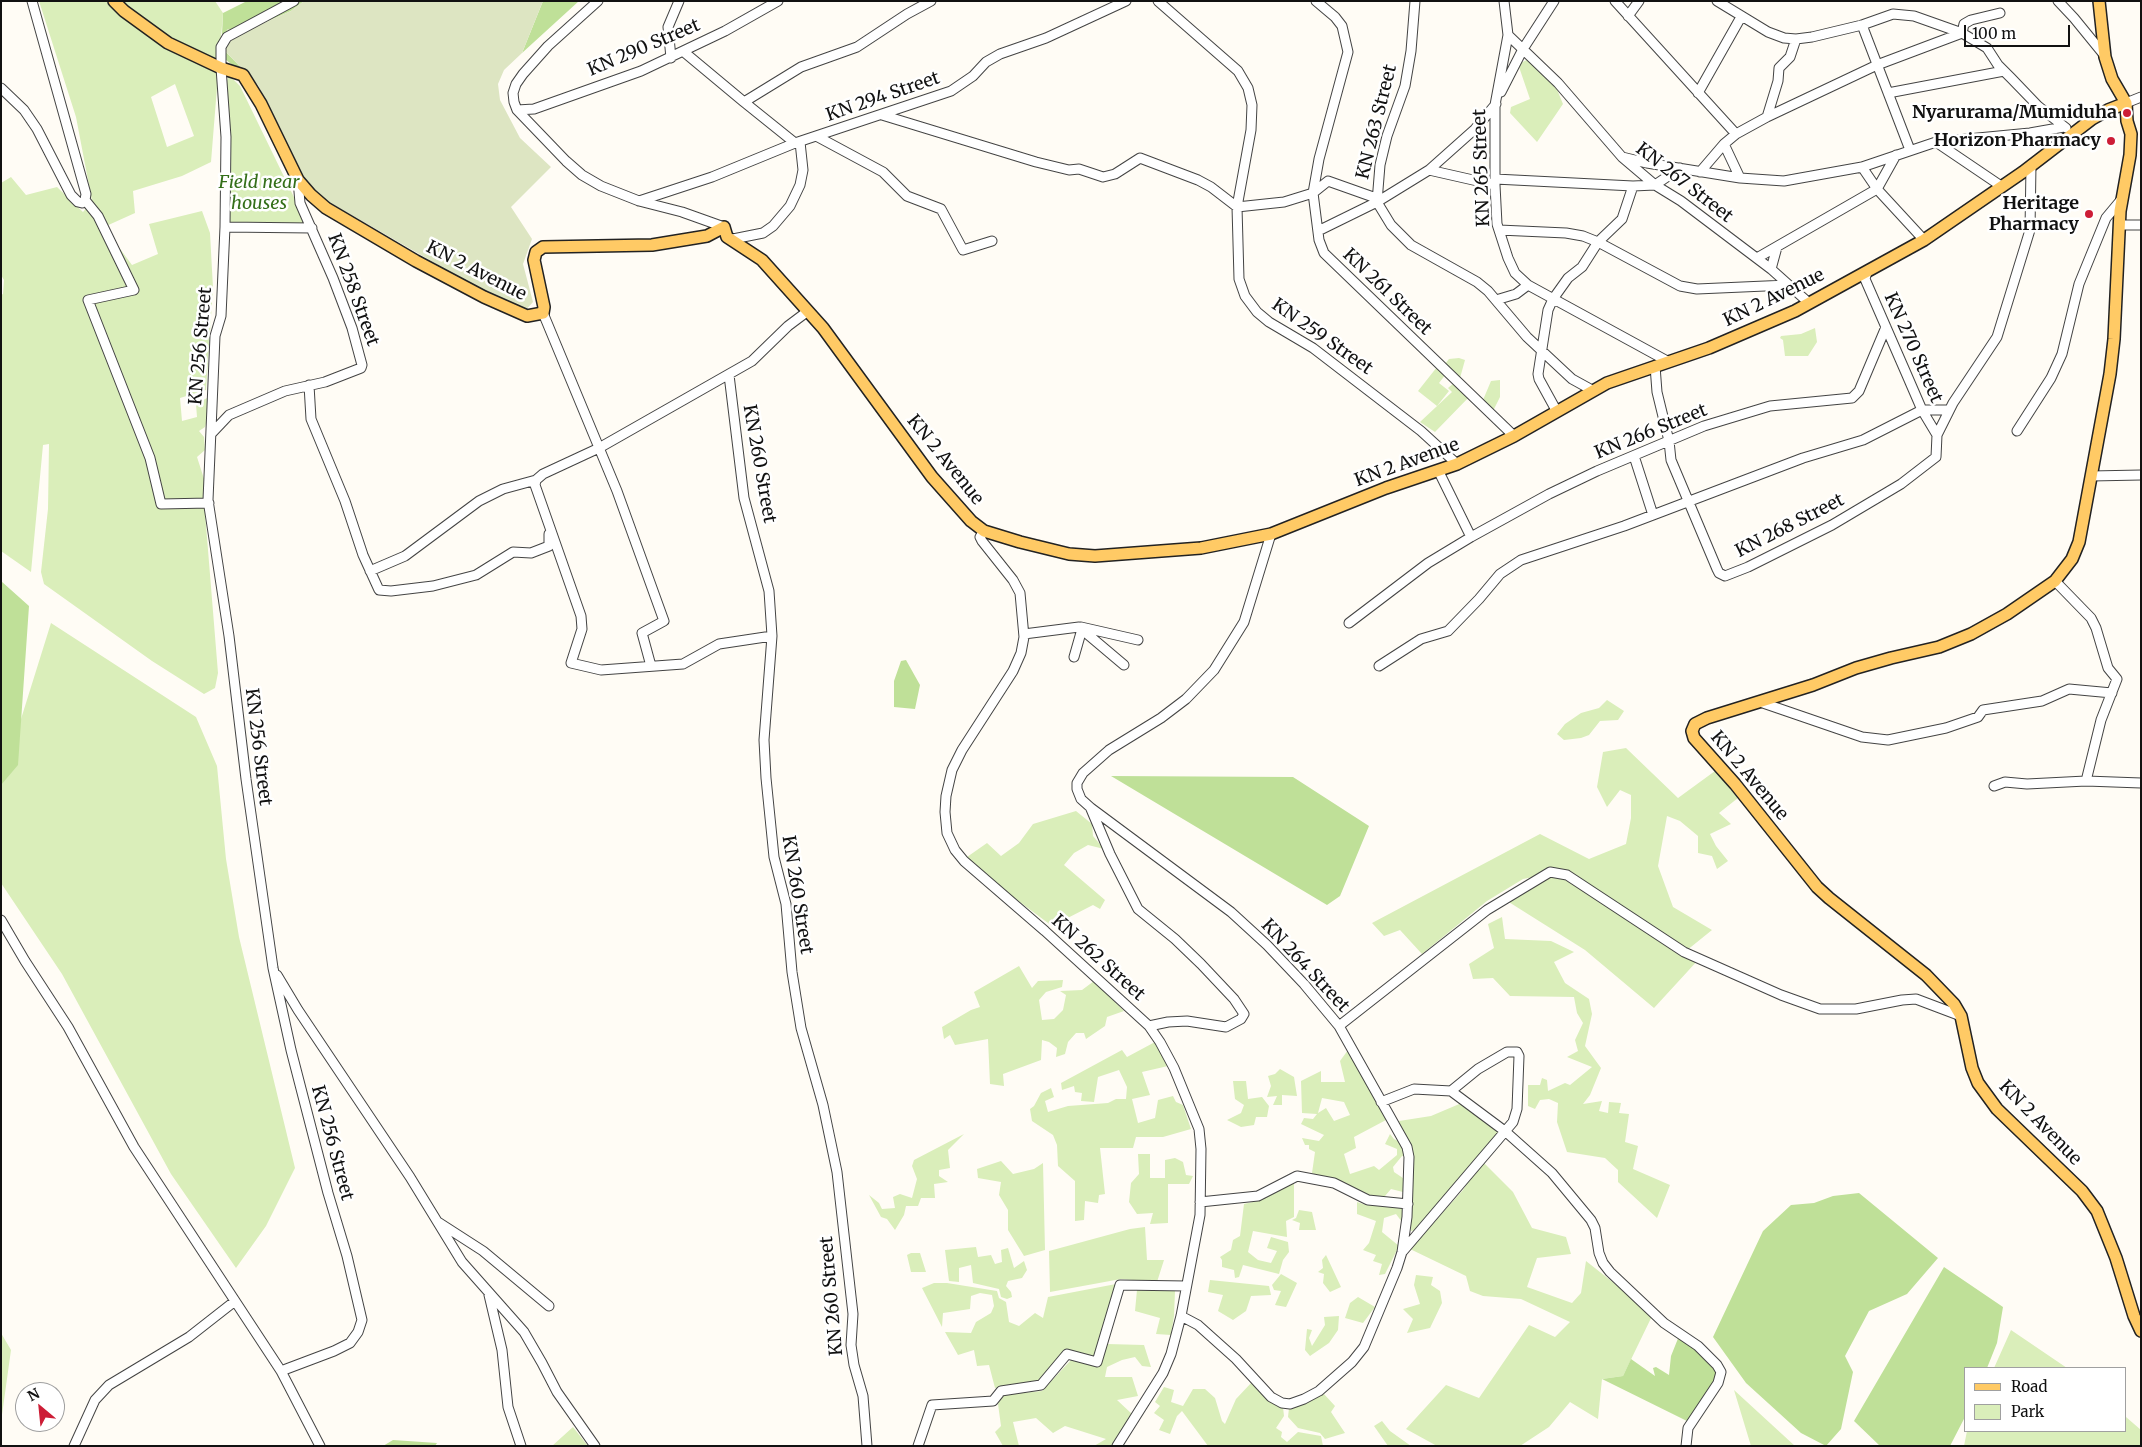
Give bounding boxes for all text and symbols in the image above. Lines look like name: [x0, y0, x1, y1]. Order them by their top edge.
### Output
street label: KN 290 Street: [585, 15, 703, 81]
scale bar: [1967, 15, 2073, 47]
text: 100 m: [1972, 24, 2016, 43]
street label: KN 263 Street: [1352, 62, 1402, 182]
street label: KN 294 Street: [823, 67, 943, 127]
place label: Nyarurama/Mumiduha: [1912, 102, 2117, 124]
marker: Nyarurama/Mumiduha: [2121, 107, 2133, 119]
street label: KN 265 Street: [1469, 109, 1495, 227]
place label: Horizon Pharmacy: [1934, 130, 2101, 152]
marker: Horizon Pharmacy: [2105, 135, 2117, 147]
street label: KN 267 Street: [1631, 138, 1737, 228]
park label: Field near houses: [218, 172, 300, 214]
place label: Heritage Pharmacy: [1989, 193, 2079, 235]
marker: Heritage Pharmacy: [2083, 208, 2095, 220]
street label: KN 258 Street: [323, 231, 383, 349]
street label: KN 2 Avenue: [422, 237, 530, 305]
street label: KN 261 Street: [1338, 244, 1436, 340]
street label: KN 2 Avenue: [1720, 264, 1828, 332]
street label: KN 256 Street: [185, 286, 217, 406]
street label: KN 270 Street: [1879, 289, 1947, 407]
street label: KN 259 Street: [1267, 294, 1377, 380]
street label: KN 266 Street: [1592, 400, 1710, 464]
street label: KN 260 Street: [738, 403, 780, 525]
street label: KN 2 Avenue: [902, 411, 988, 509]
street label: KN 2 Avenue: [1352, 434, 1462, 492]
street label: KN 268 Street: [1732, 489, 1848, 563]
street label: KN 256 Street: [240, 687, 276, 807]
street label: KN 2 Avenue: [1706, 727, 1792, 825]
street label: KN 260 Street: [777, 834, 817, 956]
street label: KN 262 Street: [1047, 910, 1149, 1006]
street label: KN 264 Street: [1256, 915, 1354, 1017]
street label: KN 2 Avenue: [1994, 1076, 2086, 1170]
street label: KN 256 Street: [306, 1083, 358, 1203]
street label: KN 260 Street: [816, 1235, 848, 1357]
legend: [1964, 1367, 2127, 1432]
text: Road: [2011, 1377, 2047, 1396]
north arrow: [15, 1382, 65, 1432]
text: N: [24, 1384, 43, 1405]
text: Park: [2011, 1402, 2044, 1421]

